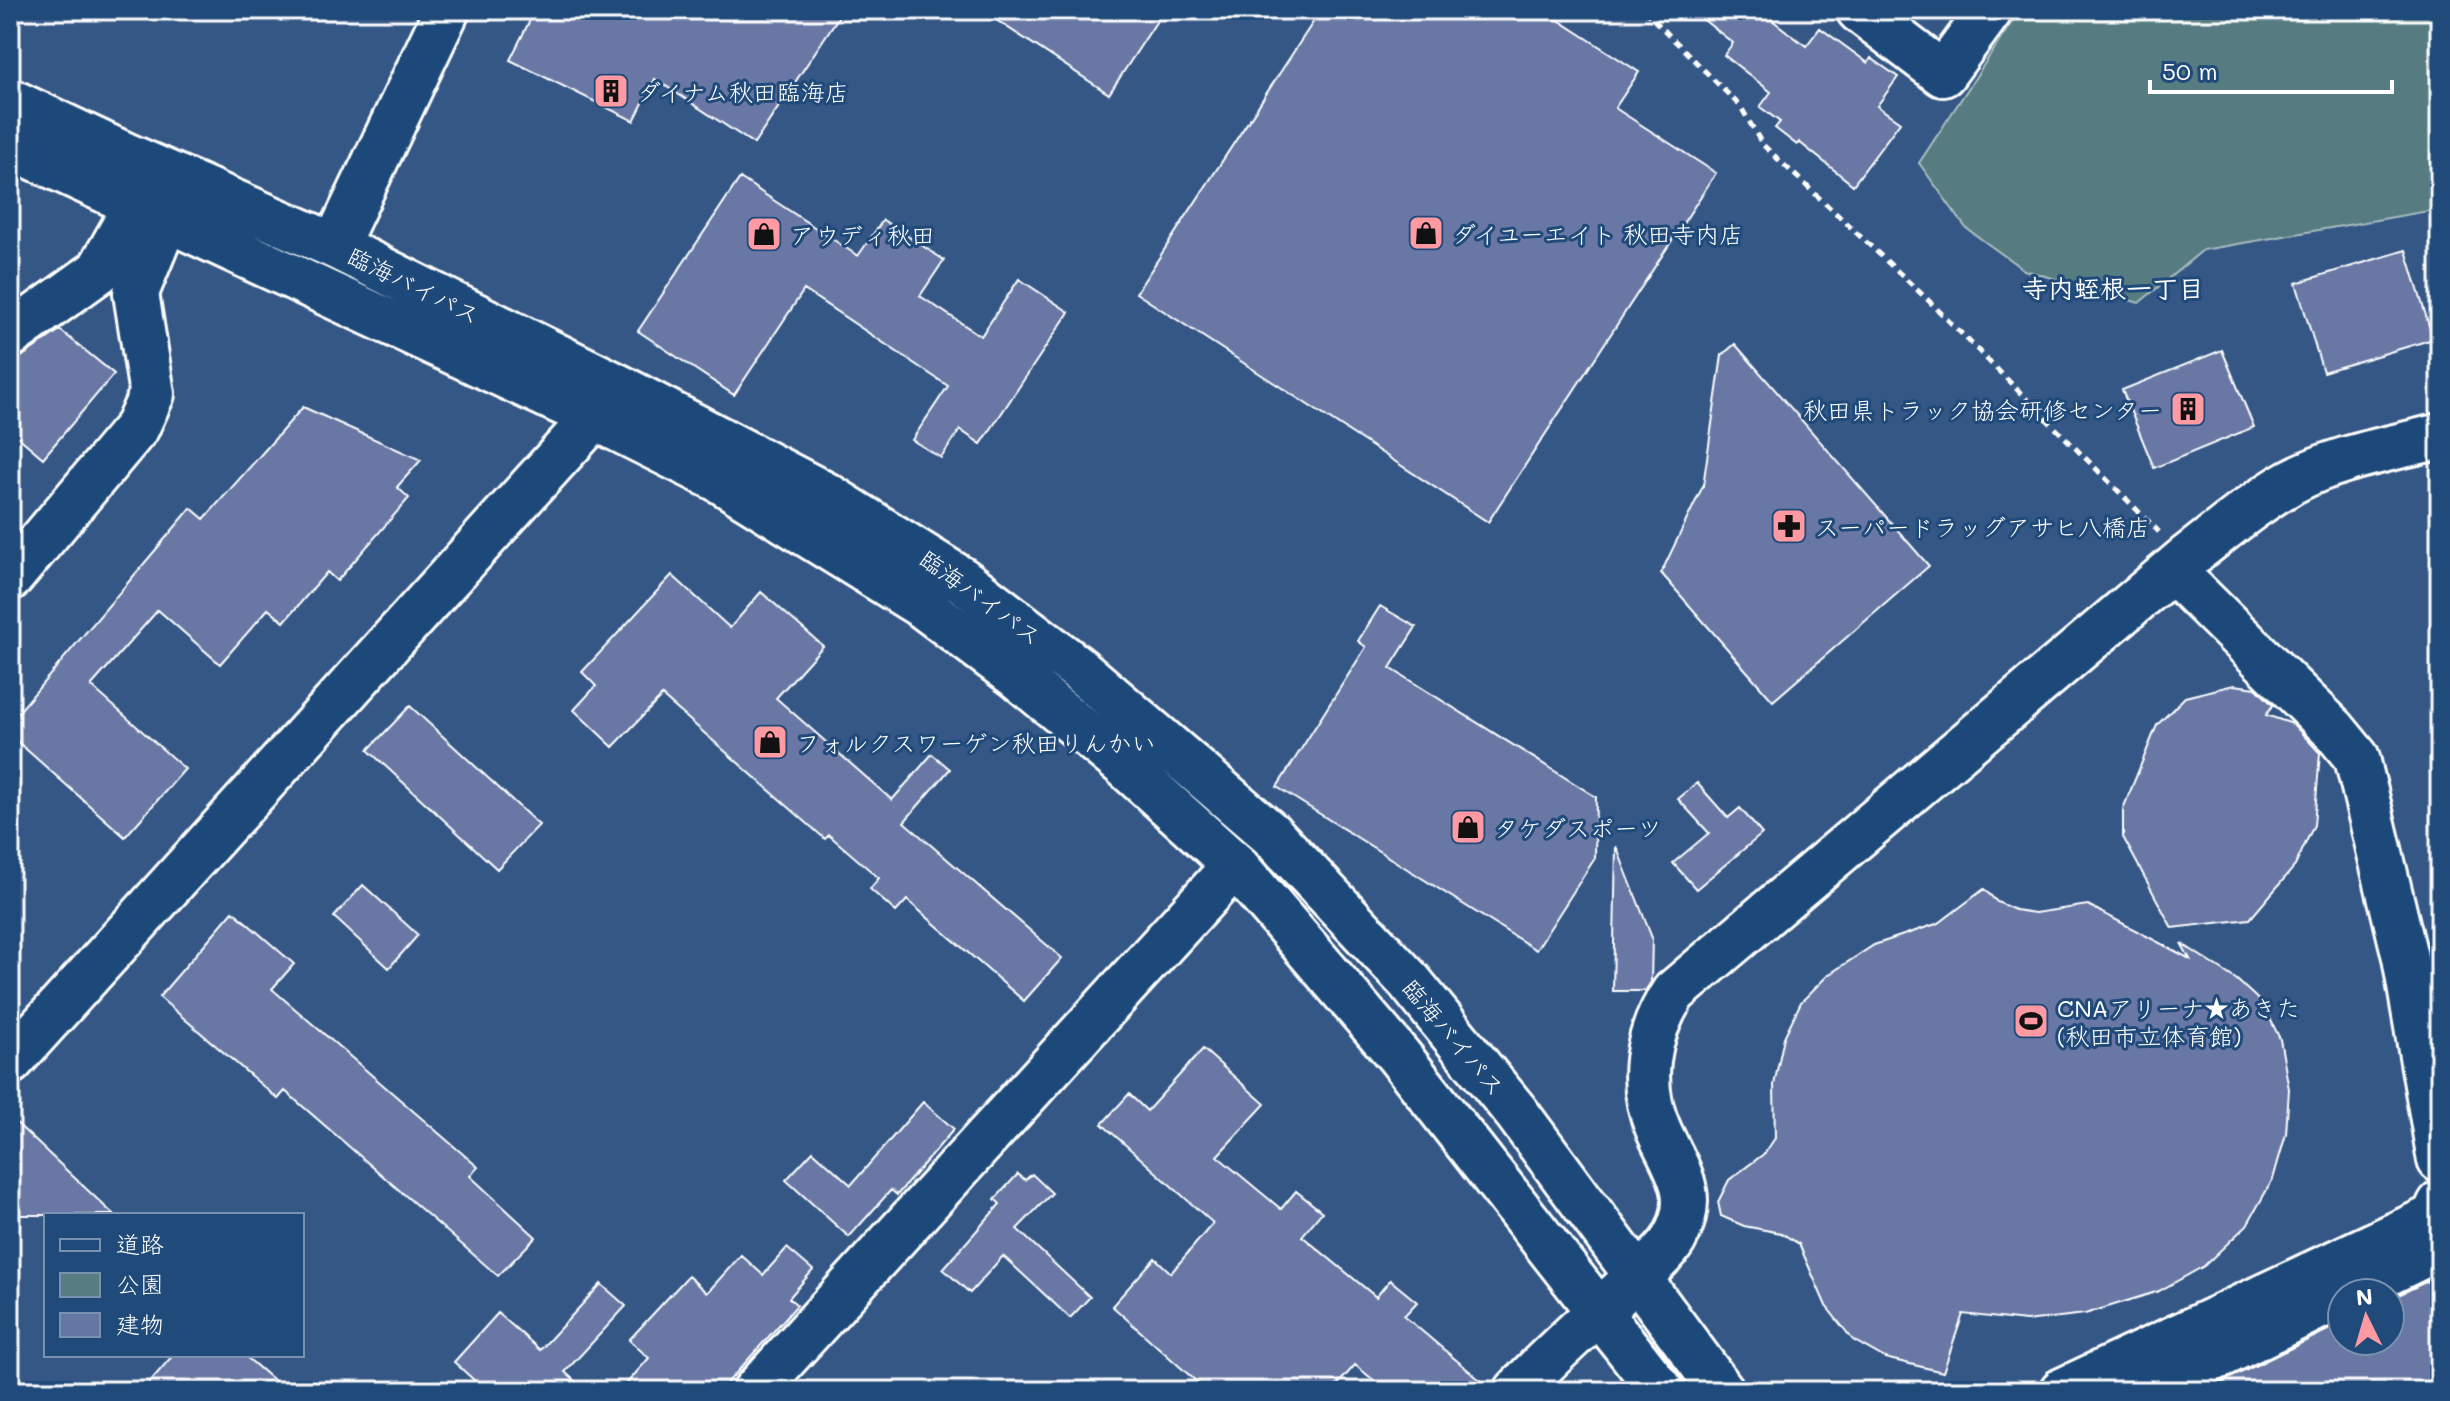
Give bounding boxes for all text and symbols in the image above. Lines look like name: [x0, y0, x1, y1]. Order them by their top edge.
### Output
scale bar: [2150, 44, 2392, 94]
text: 50 m: [2162, 55, 2218, 86]
building icon: ダイナム秋田臨海店: [592, 72, 630, 110]
place label: ダイナム秋田臨海店: [637, 76, 849, 107]
shop icon: ダイユーエイト 秋田寺内店: [1407, 214, 1445, 252]
shop icon: アウディ秋田: [745, 215, 783, 253]
place label: ダイユーエイト 秋田寺内店: [1452, 218, 1743, 249]
place label: アウディ秋田: [790, 219, 935, 250]
street label: 臨海バイパス: [343, 240, 485, 330]
district label: 寺内蛭根一丁目: [2022, 271, 2204, 305]
building icon: 秋田県トラック協会研修センター: [2169, 390, 2207, 428]
place label: 秋田県トラック協会研修センター: [1803, 394, 2162, 425]
pharmacy icon: スーパードラッグアサヒ八橋店: [1770, 507, 1808, 545]
place label: スーパードラッグアサヒ八橋店: [1815, 511, 2150, 542]
street label: 臨海バイパス: [914, 542, 1048, 652]
shop icon: フォルクスワーゲン秋田りんかい: [751, 723, 789, 761]
place label: フォルクスワーゲン秋田りんかい: [796, 727, 1156, 758]
shop icon: タケダスポーツ: [1449, 808, 1487, 846]
place label: タケダスポーツ: [1494, 812, 1662, 843]
street label: 臨海バイパス: [1396, 972, 1512, 1102]
place label: CNAアリーナ★あきた (秋田市立体育館): [2057, 992, 2300, 1051]
sports icon: CNAアリーナ★あきた (秋田市立体育館): [2012, 1002, 2050, 1040]
legend: [44, 1213, 304, 1357]
text: 道路: [116, 1228, 164, 1259]
text: 公園: [116, 1268, 164, 1299]
north arrow: [2326, 1277, 2406, 1357]
text: N: [2355, 1281, 2374, 1312]
text: 建物: [116, 1308, 164, 1339]

